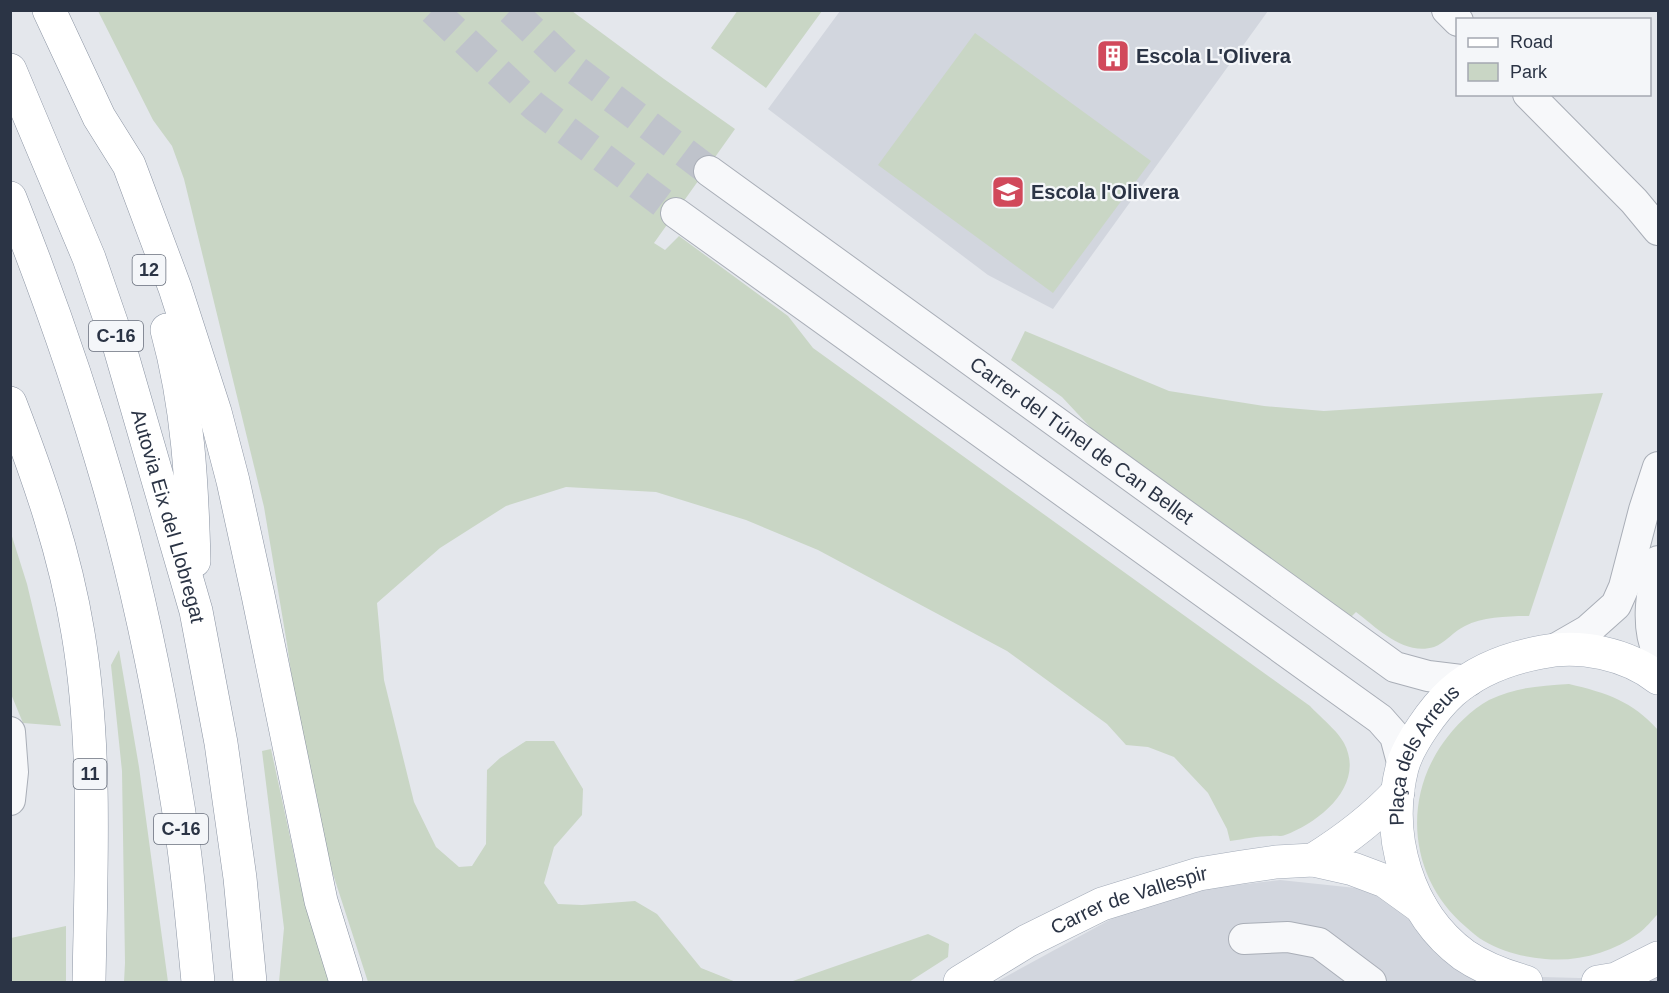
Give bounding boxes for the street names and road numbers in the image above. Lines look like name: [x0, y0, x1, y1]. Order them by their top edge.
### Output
road number: 12: [132, 255, 166, 285]
road number: C-16: [89, 321, 143, 351]
street label: Carrer del Túnel de Can Bellet: [966, 353, 1198, 529]
street label: Autovia Eix del Llobregat: [127, 407, 209, 625]
street label: Plaça dels Arreus: [1385, 680, 1463, 826]
road number: 11: [74, 759, 106, 789]
road number: C-16: [154, 814, 208, 844]
street label: Carrer de Vallespir: [1047, 862, 1209, 939]

